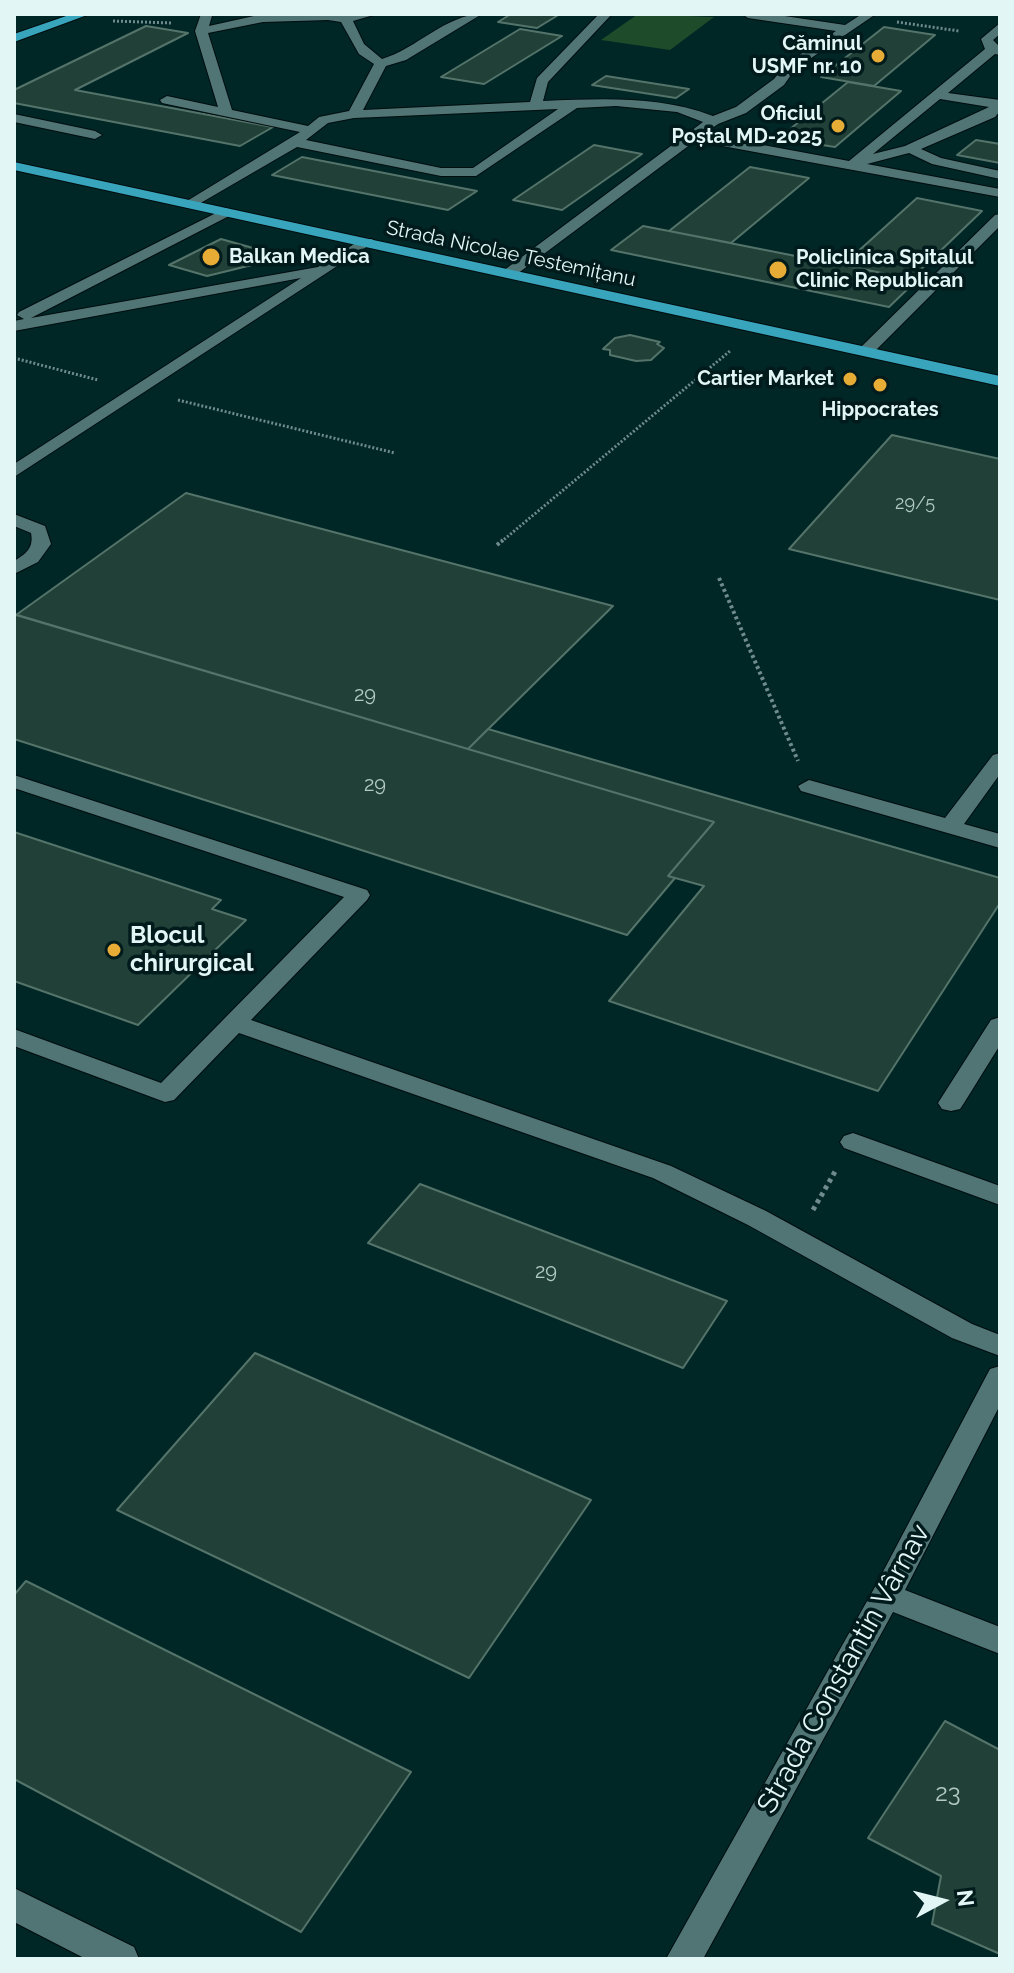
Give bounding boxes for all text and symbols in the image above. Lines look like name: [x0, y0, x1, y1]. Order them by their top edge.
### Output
place label: Căminul USMF nr. 10: [752, 32, 862, 79]
marker: Căminul USMF nr. 10: [869, 47, 887, 65]
place label: Oficiul Poștal MD-2025: [672, 102, 822, 149]
marker: Oficiul Poștal MD-2025: [829, 117, 847, 135]
street label: Strada Nicolae Testemițanu: [384, 216, 638, 292]
place label: Balkan Medica: [229, 245, 370, 269]
marker: Balkan Medica: [200, 246, 222, 268]
place label: Policlinica Spitalul Clinic Republican: [796, 246, 973, 293]
marker: Policlinica Spitalul Clinic Republican: [767, 259, 789, 281]
place label: Cartier Market: [697, 367, 834, 391]
marker: Cartier Market: [841, 370, 859, 388]
marker: Hippocrates: [871, 376, 889, 394]
place label: Hippocrates: [821, 398, 939, 422]
house number: 29/5: [895, 493, 935, 515]
house number: 29: [354, 683, 376, 707]
house number: 29: [364, 773, 386, 797]
place label: Blocul chirurgical: [130, 922, 254, 978]
marker: Blocul chirurgical: [105, 941, 123, 959]
house number: 29: [535, 1260, 557, 1284]
street label: Strada Constantin Vârnav: [750, 1519, 938, 1819]
house number: 23: [935, 1780, 961, 1808]
north arrow: [902, 1861, 982, 1941]
text: N: [952, 1888, 980, 1908]

